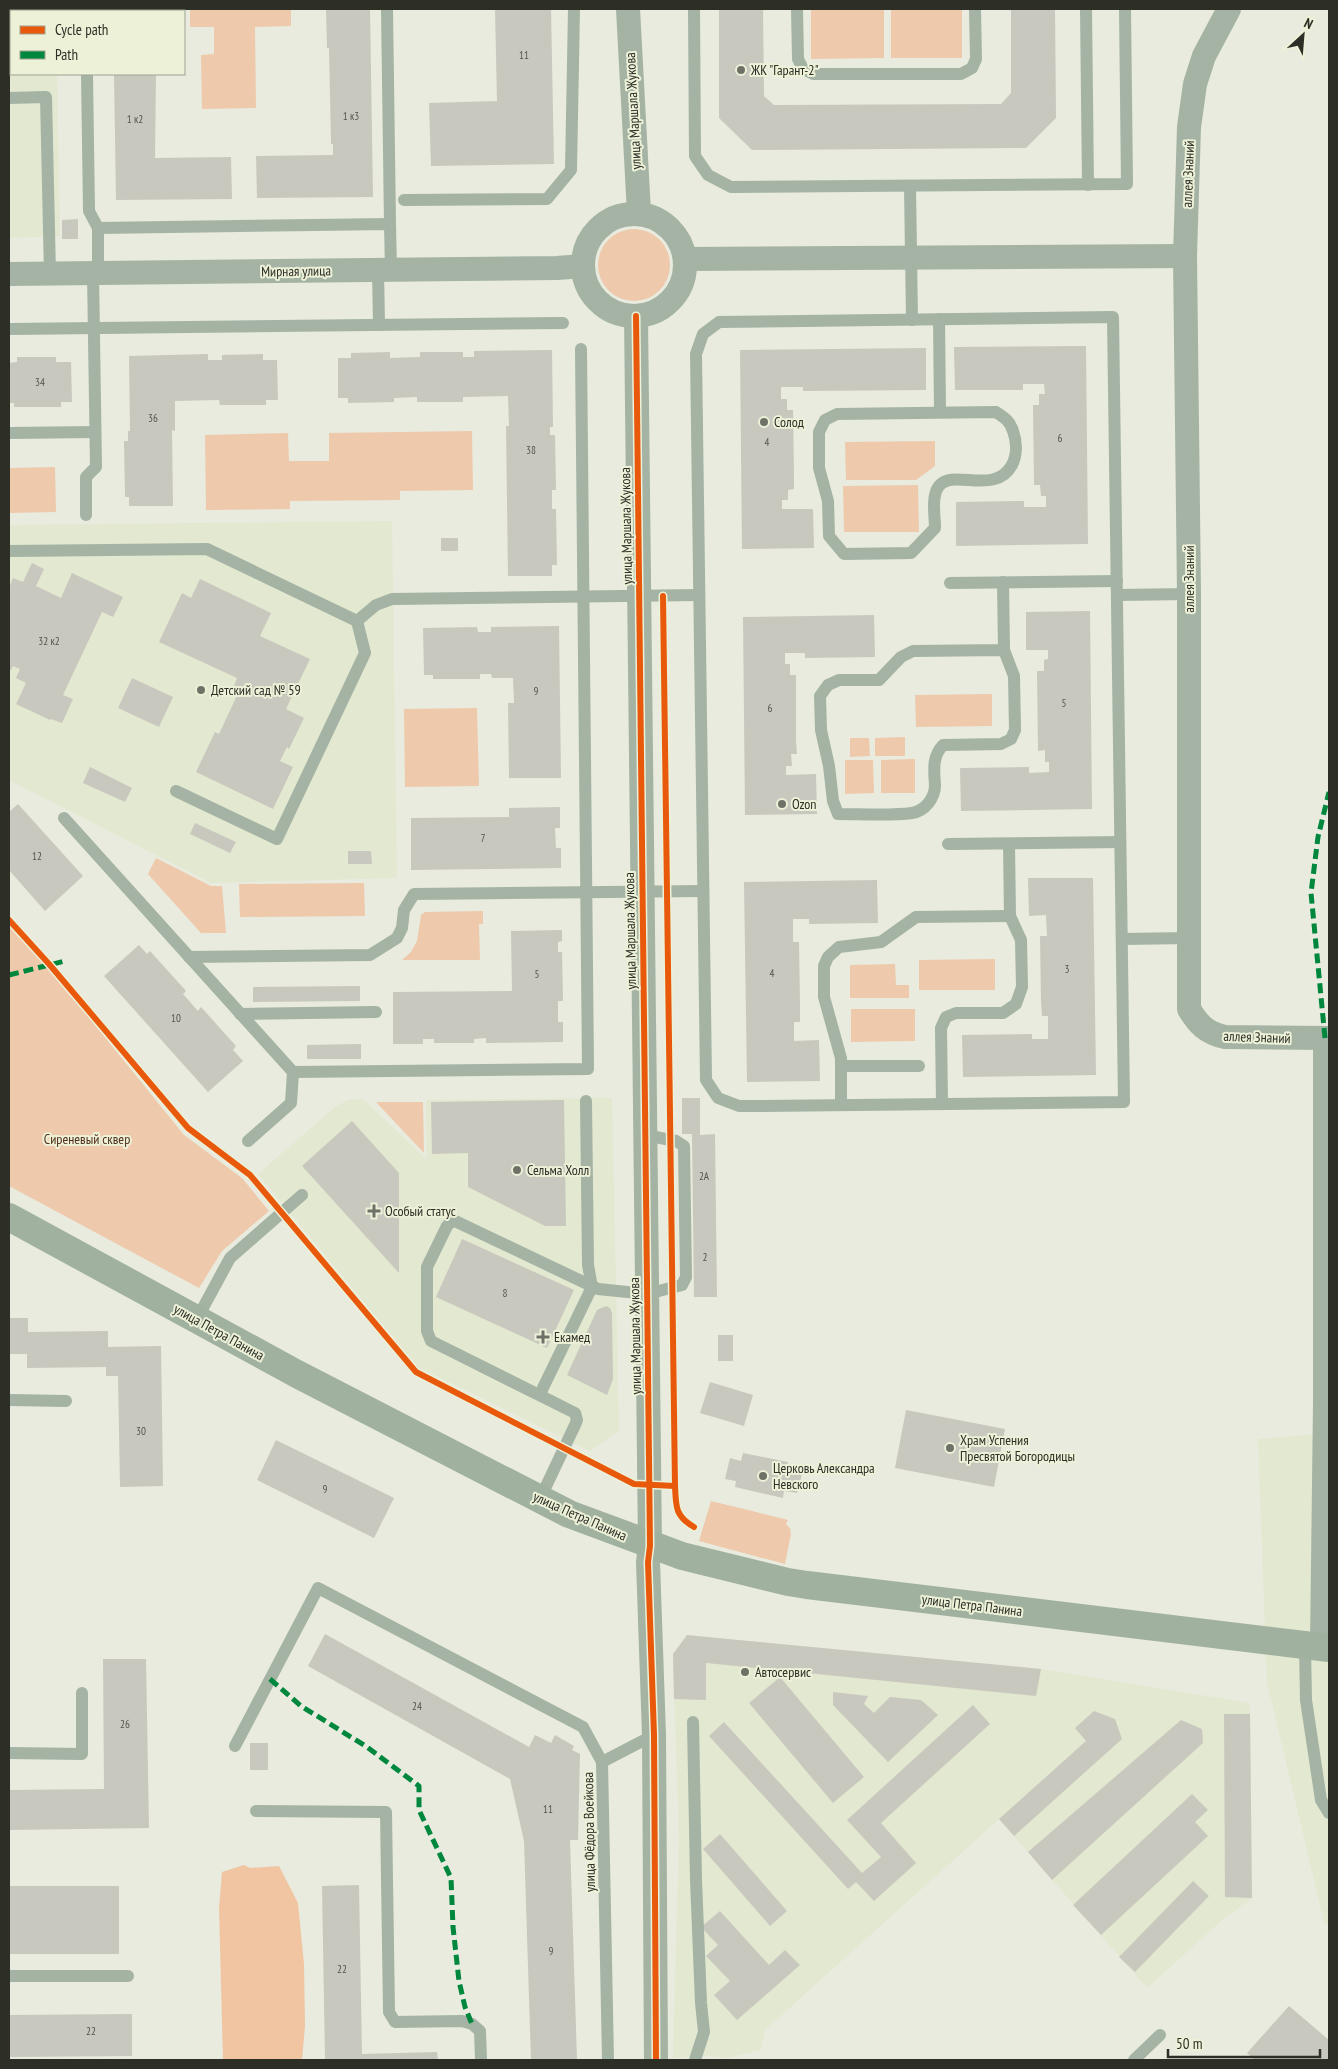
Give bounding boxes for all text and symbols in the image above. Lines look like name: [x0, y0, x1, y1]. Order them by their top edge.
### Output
legend: [10, 10, 185, 75]
north arrow: [1278, 10, 1328, 60]
text: N: [1301, 14, 1316, 33]
text: Cycle path: [55, 20, 108, 39]
text: Path: [55, 45, 78, 64]
house number: 11: [519, 48, 529, 62]
street label: улица Маршала Жукова: [621, 52, 645, 170]
place label: ЖК "Гарант-2": [750, 61, 819, 79]
marker: ЖК "Гарант-2": [735, 64, 747, 76]
house number: 1 к3: [343, 109, 359, 123]
house number: 1 к2: [127, 112, 143, 126]
street label: аллея Знаний: [1178, 140, 1198, 208]
street label: Мирная улица: [261, 261, 331, 281]
house number: 34: [35, 375, 45, 389]
house number: 36: [148, 411, 158, 425]
place label: Солод: [774, 413, 804, 431]
marker: Солод: [758, 416, 770, 428]
house number: 6: [1058, 431, 1063, 445]
house number: 4: [765, 435, 770, 449]
house number: 38: [526, 443, 536, 457]
street label: улица Маршала Жукова: [616, 467, 636, 585]
street label: аллея Знаний: [1180, 545, 1198, 613]
house number: 32 к2: [38, 634, 60, 648]
place label: Детский сад № 59: [211, 681, 301, 699]
marker: Детский сад № 59: [195, 684, 207, 696]
house number: 9: [534, 684, 539, 698]
house number: 5: [1062, 696, 1067, 710]
house number: 6: [768, 701, 773, 715]
place label: Ozon: [792, 795, 817, 813]
marker: Ozon: [776, 798, 788, 810]
house number: 7: [481, 831, 486, 845]
house number: 12: [32, 849, 42, 863]
street label: улица Маршала Жукова: [620, 872, 640, 990]
house number: 3: [1065, 962, 1070, 976]
house number: 4: [770, 966, 775, 980]
house number: 5: [535, 967, 540, 981]
house number: 10: [171, 1011, 181, 1025]
street label: аллея Знаний: [1223, 1027, 1291, 1047]
park label: Сиреневый сквер: [44, 1130, 130, 1148]
place label: Сельма Холл: [527, 1161, 589, 1179]
marker: Сельма Холл: [511, 1164, 523, 1176]
house number: 2А: [699, 1169, 710, 1183]
place label: Особый статус: [385, 1202, 456, 1220]
marker: Особый статус: [367, 1204, 381, 1218]
house number: 2: [703, 1250, 708, 1264]
street label: улица Маршала Жукова: [625, 1277, 645, 1395]
house number: 8: [503, 1286, 508, 1300]
street label: улица Петра Панина: [171, 1300, 267, 1364]
place label: Екамед: [554, 1328, 590, 1346]
marker: Екамед: [536, 1330, 550, 1344]
house number: 30: [136, 1424, 146, 1438]
place label: Храм Успения Пресвятой Богородицы: [960, 1431, 1075, 1465]
marker: Храм Успения Пресвятой Богородицы: [944, 1442, 956, 1454]
place label: Церковь Александра Невского: [773, 1459, 875, 1493]
marker: Церковь Александра Невского: [757, 1470, 769, 1482]
house number: 9: [323, 1482, 328, 1496]
street label: улица Петра Панина: [530, 1487, 630, 1545]
street label: улица Петра Панина: [921, 1590, 1023, 1620]
place label: Автосервис: [755, 1663, 811, 1681]
marker: Автосервис: [739, 1666, 751, 1678]
house number: 24: [412, 1699, 422, 1713]
house number: 26: [120, 1717, 130, 1731]
street label: улица Фёдора Воейкова: [579, 1772, 599, 1892]
house number: 11: [543, 1802, 553, 1816]
house number: 9: [549, 1944, 554, 1958]
house number: 22: [337, 1962, 347, 1976]
house number: 22: [86, 2024, 96, 2038]
scale bar: [1168, 2026, 1320, 2058]
text: 50 m: [1176, 2034, 1202, 2053]

